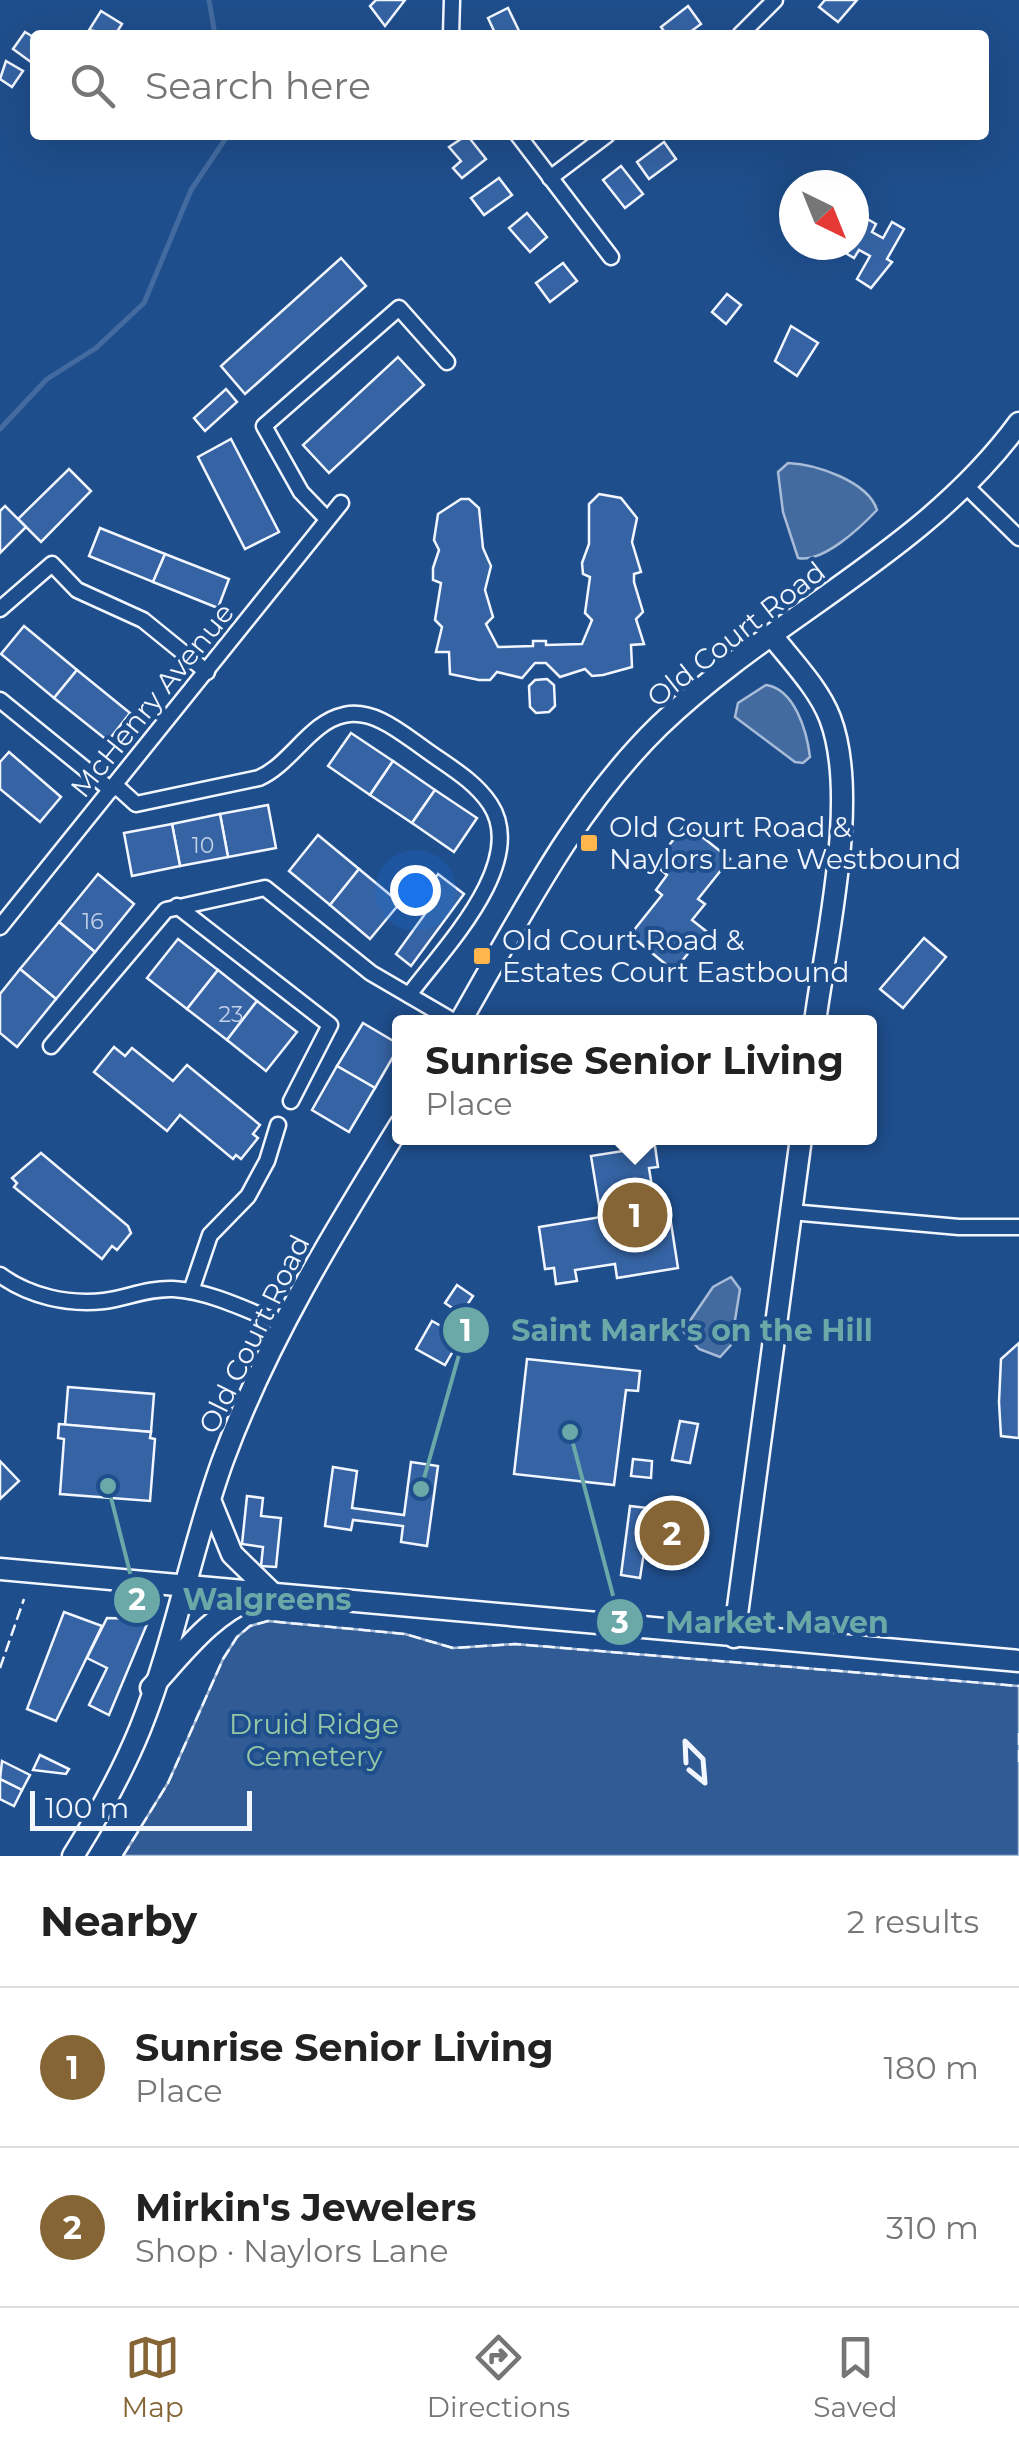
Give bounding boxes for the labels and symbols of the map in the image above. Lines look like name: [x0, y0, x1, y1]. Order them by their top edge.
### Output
north arrow: [779, 170, 869, 260]
street label: Old Court Road: [640, 554, 832, 714]
street label: McHenry Avenue: [63, 596, 241, 804]
place label: Old Court Road & Naylors Lane Westbound: [609, 810, 961, 876]
house number: 10: [192, 832, 214, 859]
marker: Old Court Road & Naylors Lane Westbound: [578, 832, 600, 854]
your location: [390, 865, 441, 916]
house number: 16: [82, 908, 104, 935]
place label: Old Court Road & Estates Court Eastbound: [502, 923, 850, 989]
marker: Old Court Road & Estates Court Eastbound: [471, 945, 493, 967]
house number: 23: [219, 1001, 243, 1028]
pin: 1: [602, 1178, 668, 1252]
street label: Old Court Road: [191, 1229, 317, 1439]
callout: Saint Mark's on the Hill: [441, 1300, 893, 1360]
text: 1: [460, 1312, 472, 1349]
text: Saint Mark's on the Hill: [511, 1312, 873, 1349]
pin: 2: [640, 1496, 704, 1570]
callout: Walgreens: [112, 1570, 371, 1630]
text: 2: [128, 1581, 146, 1618]
text: Walgreens: [183, 1581, 352, 1618]
callout: Market Maven: [595, 1592, 909, 1652]
text: 3: [610, 1604, 629, 1641]
text: Market Maven: [665, 1604, 889, 1641]
park label: Druid Ridge Cemetery: [229, 1707, 399, 1773]
scale bar: [30, 1786, 252, 1830]

